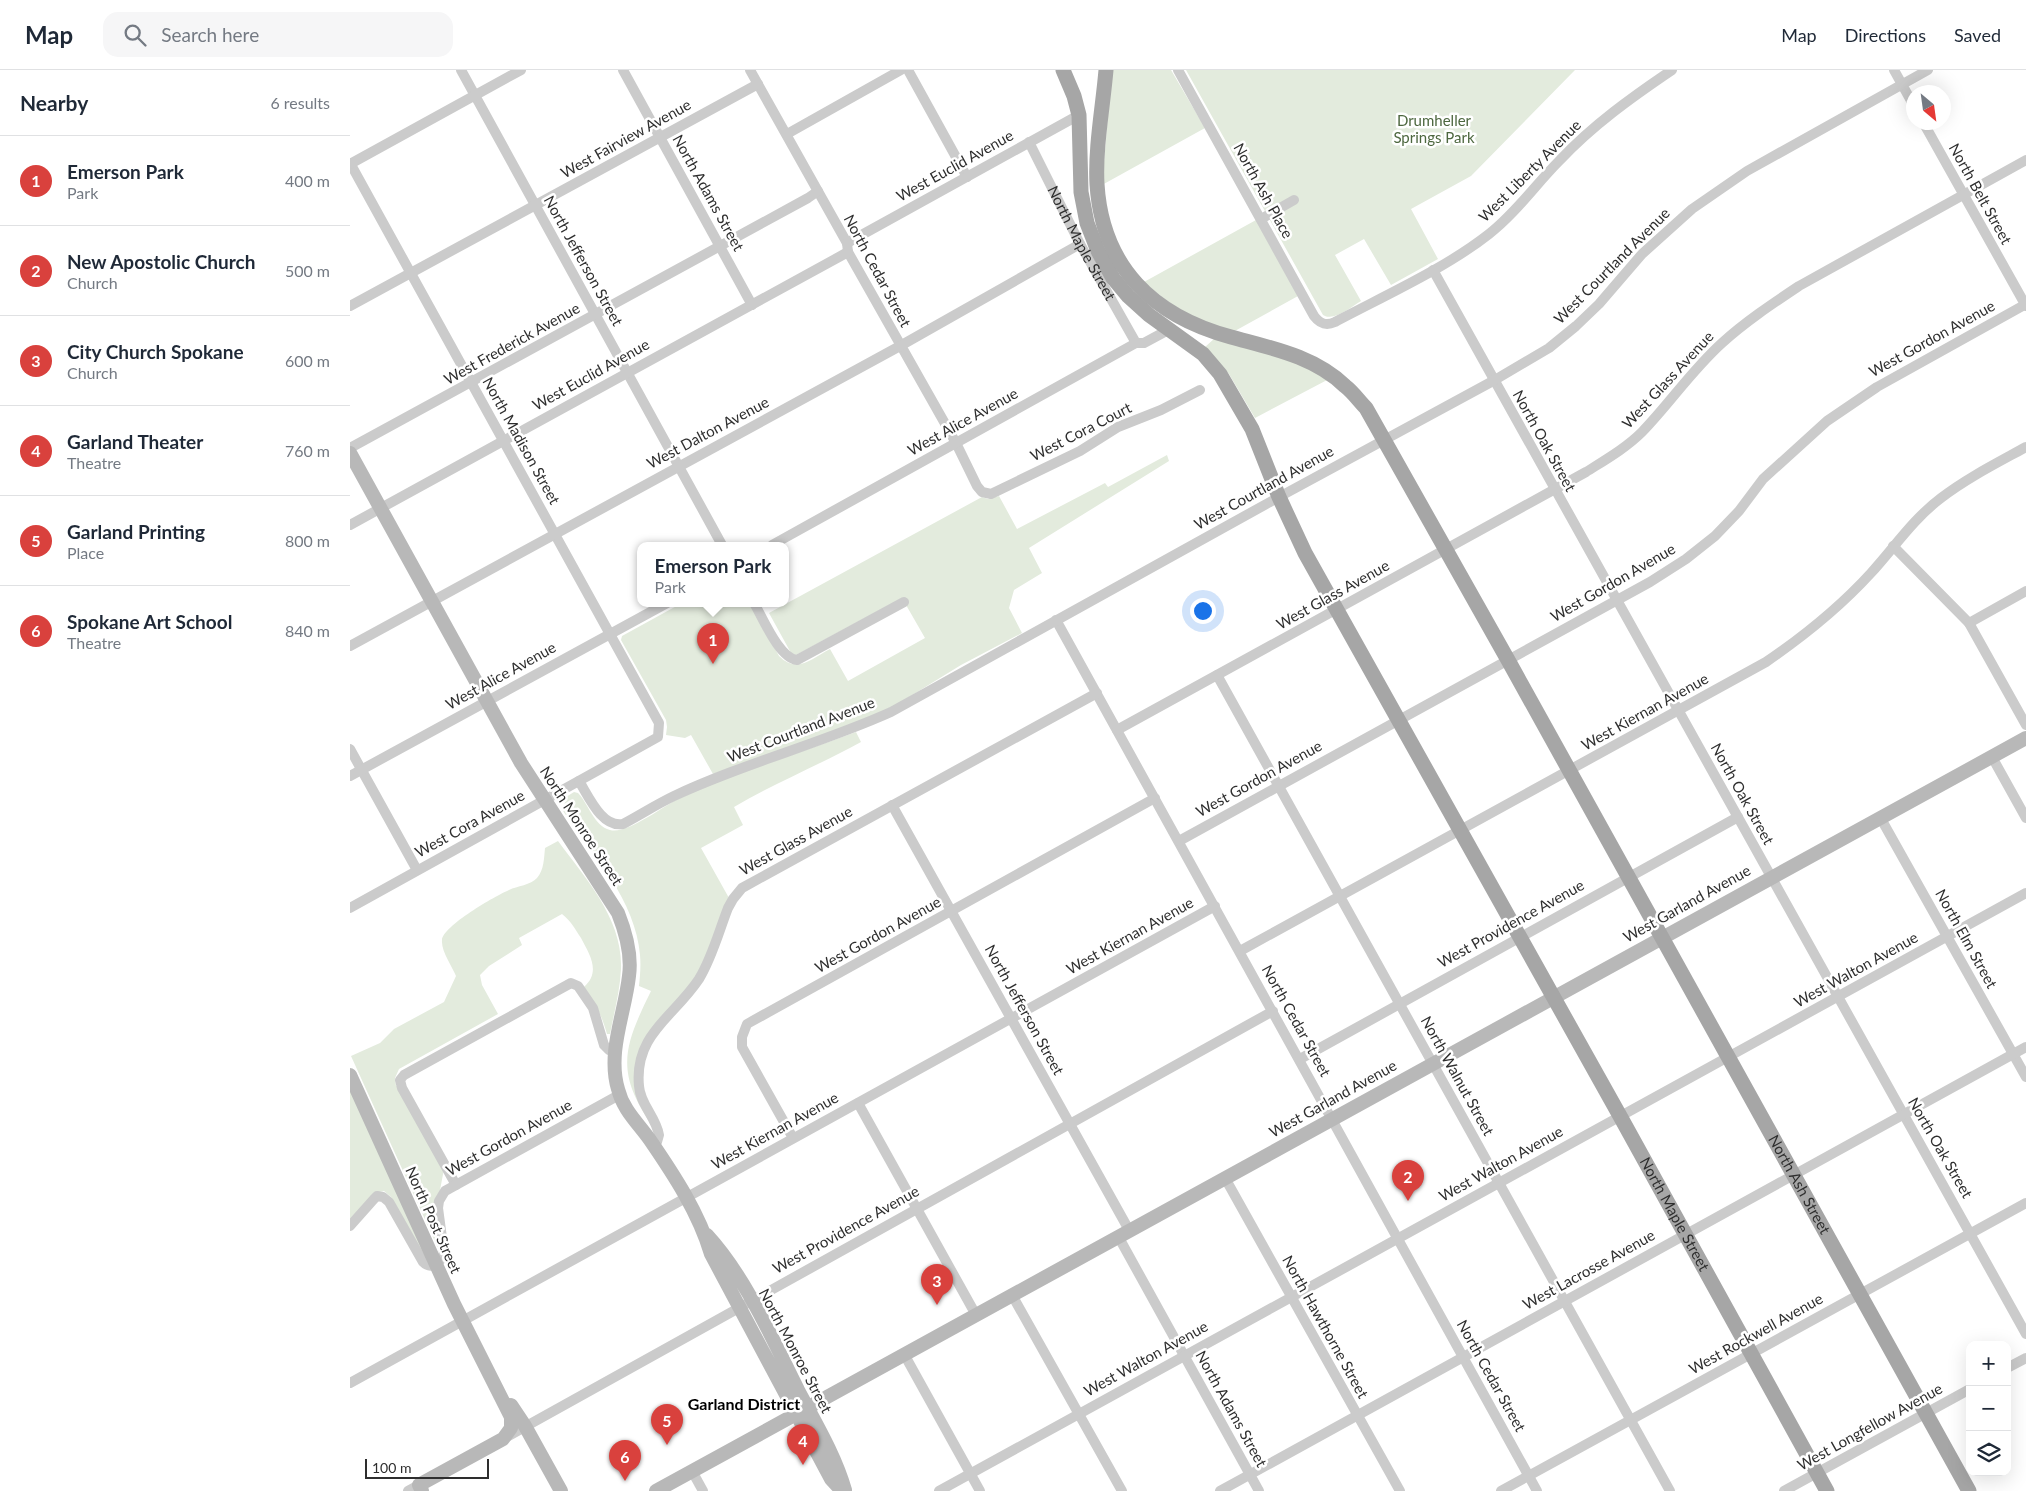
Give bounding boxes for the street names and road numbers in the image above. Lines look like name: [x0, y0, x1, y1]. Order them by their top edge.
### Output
street label: West Fairview Avenue: [557, 95, 694, 181]
street label: West Liberty Avenue: [1474, 115, 1584, 225]
street label: West Euclid Avenue: [893, 126, 1016, 205]
street label: North Adams Street: [669, 131, 749, 254]
street label: North Ash Place: [1230, 140, 1297, 241]
street label: North Belt Street: [1946, 140, 2016, 248]
street label: North Maple Street: [1044, 183, 1120, 304]
street label: North Jefferson Street: [541, 192, 627, 329]
street label: West Courtland Avenue: [1550, 203, 1673, 327]
street label: North Cedar Street: [841, 211, 915, 330]
street label: West Gordon Avenue: [1865, 296, 1998, 380]
street label: West Frederick Avenue: [441, 298, 583, 388]
street label: West Glass Avenue: [1618, 327, 1717, 432]
street label: West Euclid Avenue: [529, 335, 652, 414]
street label: North Madison Street: [479, 374, 565, 508]
street label: West Alice Avenue: [904, 383, 1021, 459]
street label: North Oak Street: [1510, 387, 1580, 495]
street label: West Dalton Avenue: [643, 392, 772, 472]
street label: West Cora Court: [1027, 398, 1135, 464]
street label: West Courtland Avenue: [1191, 441, 1336, 533]
street label: West Gordon Avenue: [1547, 539, 1678, 625]
street label: West Glass Avenue: [1273, 556, 1392, 633]
street label: West Alice Avenue: [442, 637, 559, 713]
street label: West Kiernan Avenue: [1578, 669, 1711, 754]
street label: West Courtland Avenue: [724, 693, 877, 766]
street label: West Gordon Avenue: [1192, 736, 1325, 820]
street label: North Oak Street: [1708, 740, 1778, 848]
street label: North Monroe Street: [537, 763, 627, 889]
street label: West Cora Avenue: [412, 786, 528, 861]
street label: West Glass Avenue: [736, 802, 855, 879]
street label: West Garland Avenue: [1620, 861, 1753, 946]
street label: West Providence Avenue: [1434, 875, 1587, 971]
street label: North Elm Street: [1932, 886, 2002, 992]
street label: West Gordon Avenue: [811, 892, 944, 976]
street label: West Kiernan Avenue: [1063, 893, 1196, 978]
street label: West Walton Avenue: [1790, 928, 1921, 1011]
street label: North Jefferson Street: [982, 941, 1068, 1078]
street label: North Cedar Street: [1259, 962, 1335, 1080]
street label: North Walnut Street: [1418, 1013, 1498, 1139]
street label: West Garland Avenue: [1266, 1056, 1399, 1141]
street label: West Kiernan Avenue: [708, 1088, 841, 1173]
street label: North Oak Street: [1905, 1094, 1977, 1201]
street label: West Gordon Avenue: [442, 1095, 575, 1179]
street label: West Walton Avenue: [1435, 1122, 1566, 1205]
street label: North Ash Street: [1765, 1131, 1835, 1238]
street label: North Maple Street: [1636, 1154, 1714, 1274]
street label: North Post Street: [402, 1163, 466, 1276]
street label: West Providence Avenue: [769, 1181, 922, 1277]
street label: West Lacrosse Avenue: [1519, 1225, 1658, 1313]
street label: North Hawthorne Street: [1279, 1252, 1373, 1402]
street label: North Monroe Street: [755, 1285, 837, 1416]
street label: West Rockwell Avenue: [1685, 1289, 1826, 1377]
street label: West Walton Avenue: [1080, 1317, 1211, 1400]
street label: North Cedar Street: [1454, 1317, 1530, 1435]
street label: North Adams Street: [1192, 1347, 1272, 1470]
street label: West Longfellow Avenue: [1794, 1379, 1945, 1474]

